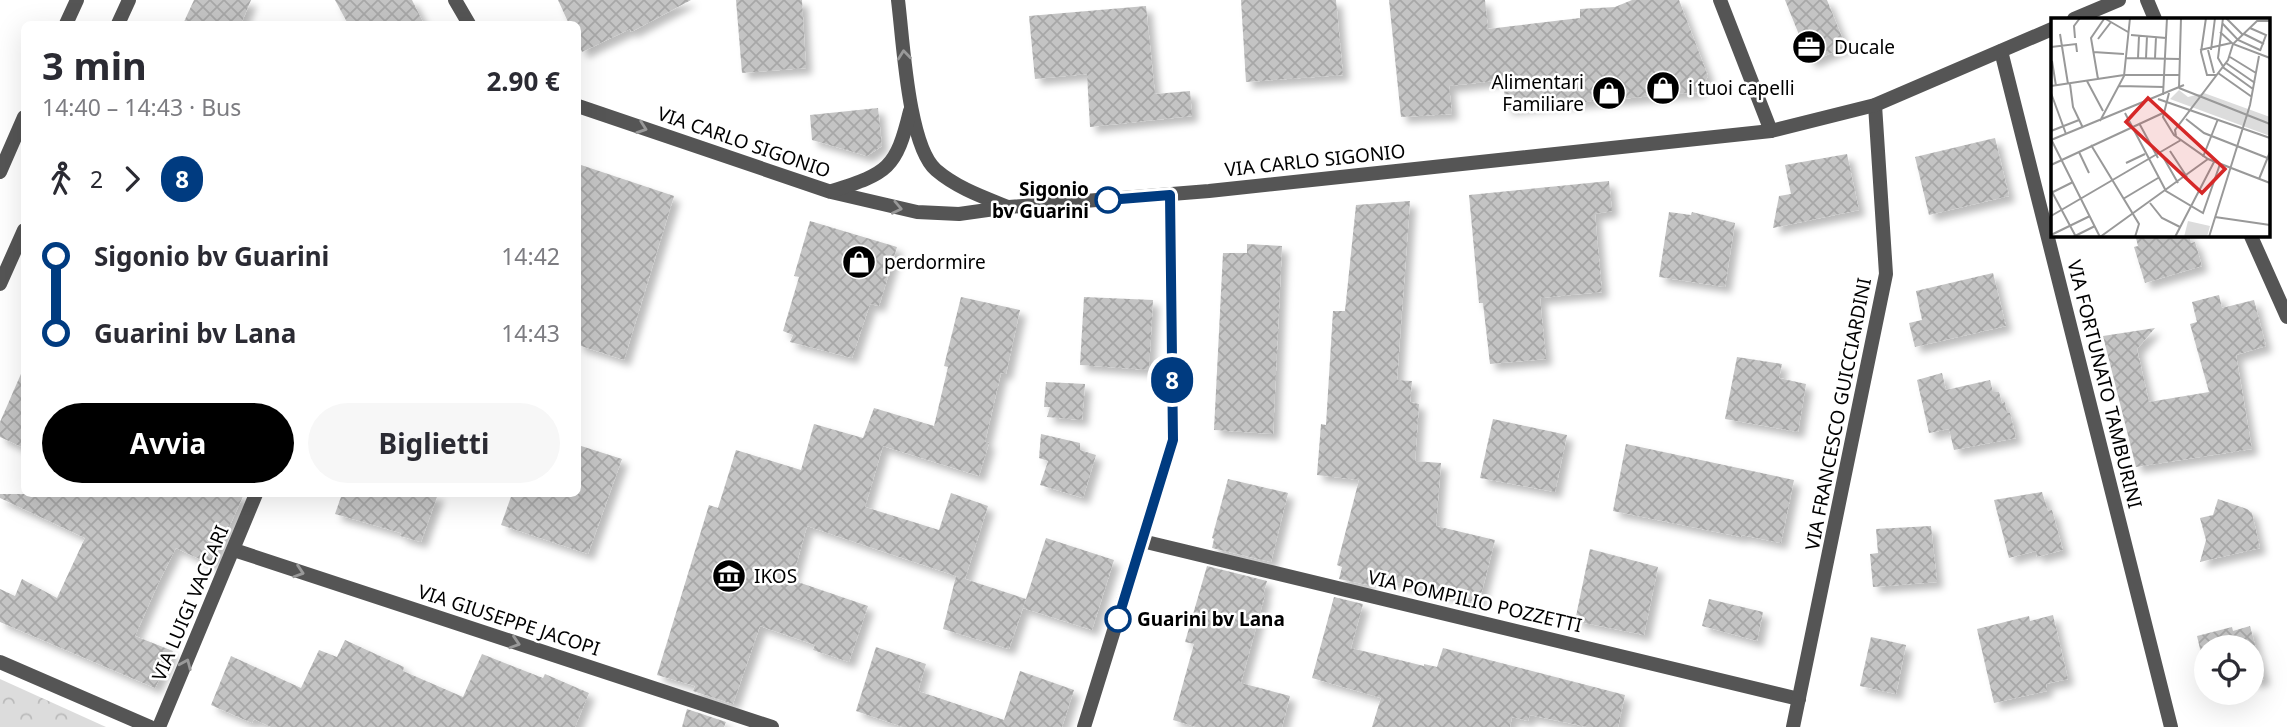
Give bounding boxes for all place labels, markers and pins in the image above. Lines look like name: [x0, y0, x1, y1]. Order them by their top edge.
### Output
office icon: Ducale: [1790, 28, 1828, 66]
place label: Ducale: [1834, 34, 1895, 60]
place label: Alimentari Familiare: [1492, 69, 1584, 117]
shop icon: i tuoi capelli: [1644, 69, 1682, 107]
shop icon: Alimentari Familiare: [1590, 74, 1628, 112]
place label: i tuoi capelli: [1688, 75, 1795, 101]
place label: Sigonio bv Guarini: [992, 176, 1089, 224]
marker: Sigonio bv Guarini: [1095, 187, 1121, 213]
shop icon: perdormire: [840, 243, 878, 281]
place label: perdormire: [884, 249, 986, 275]
museum icon: IKOS: [710, 557, 748, 595]
place label: IKOS: [754, 563, 797, 589]
marker: Guarini bv Lana: [1105, 606, 1131, 632]
place label: Guarini bv Lana: [1137, 606, 1285, 632]

